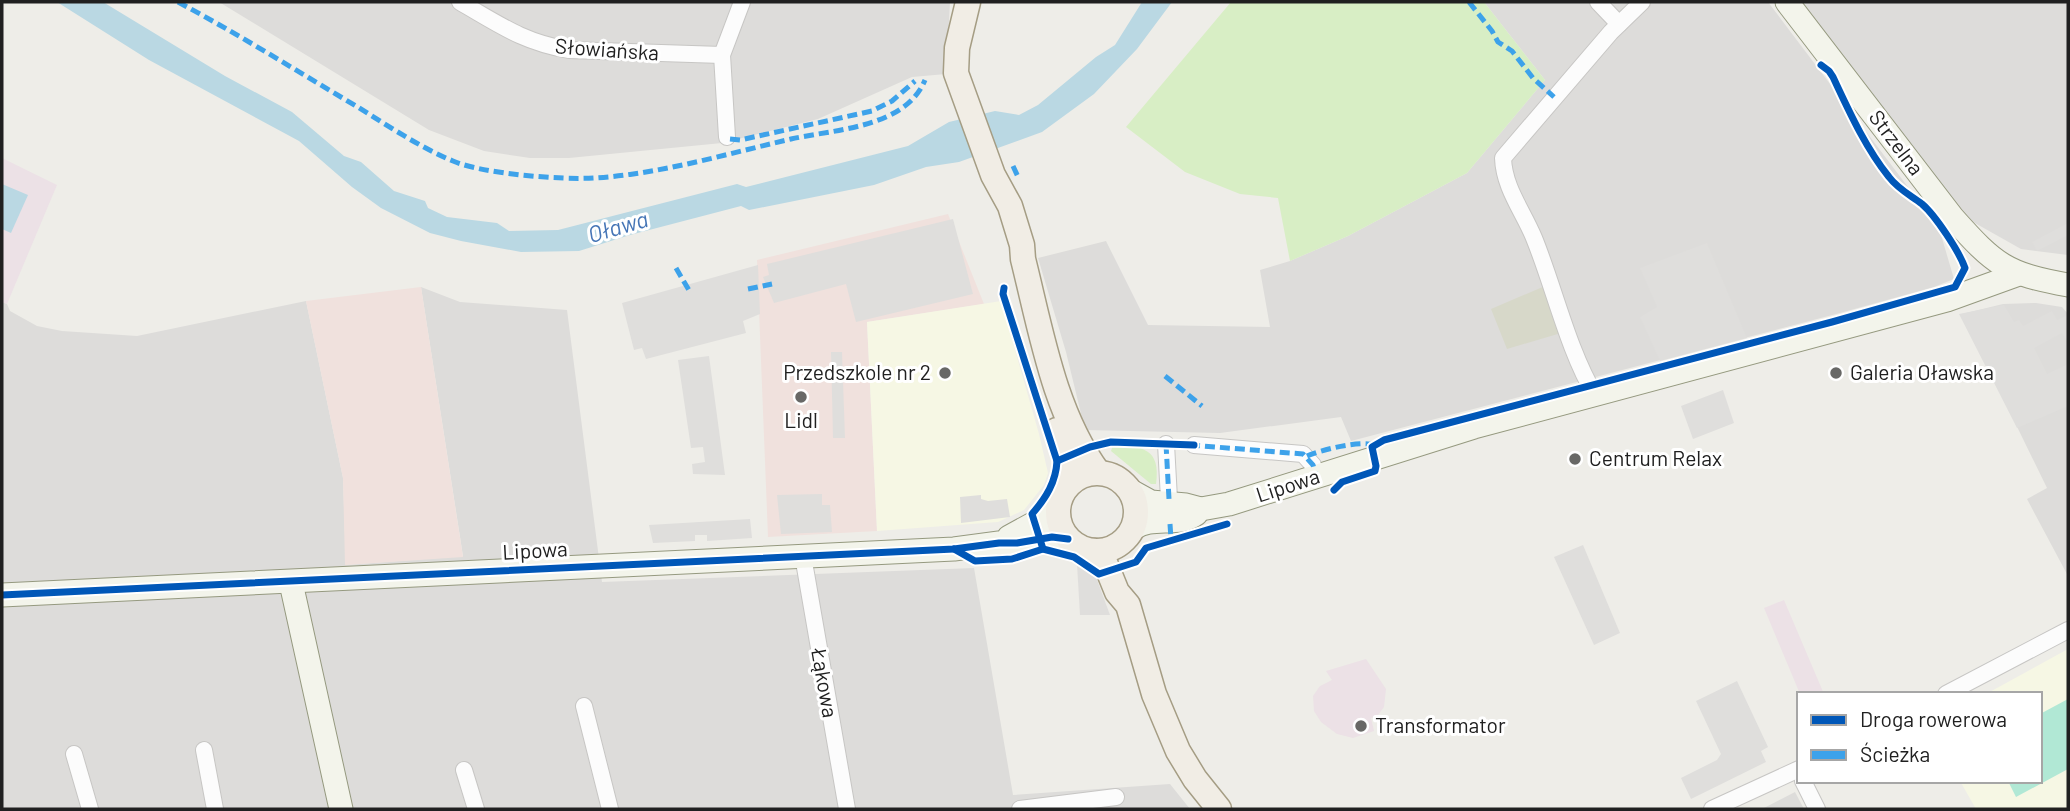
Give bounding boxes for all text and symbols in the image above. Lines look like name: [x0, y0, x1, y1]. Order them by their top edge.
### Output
street label: Słowiańska: [554, 32, 660, 65]
street label: Strzelna: [1865, 105, 1930, 180]
water label: Oława: [584, 204, 651, 248]
place label: Przedszkole nr 2: [783, 359, 931, 384]
place label: Galeria Oławska: [1850, 359, 1994, 384]
marker: Przedszkole nr 2: [937, 365, 953, 381]
marker: Galeria Oławska: [1828, 365, 1844, 381]
marker: Lidl: [793, 389, 809, 405]
place label: Lidl: [784, 407, 818, 432]
place label: Centrum Relax: [1589, 445, 1722, 470]
marker: Centrum Relax: [1567, 451, 1583, 467]
street label: Lipowa: [1253, 463, 1323, 507]
street label: Lipowa: [502, 535, 568, 564]
street label: Łąkowa: [807, 645, 844, 719]
legend: [1797, 692, 2042, 783]
text: Droga rowerowa: [1860, 706, 2007, 731]
place label: Transformator: [1375, 712, 1506, 737]
marker: Transformator: [1353, 718, 1369, 734]
text: Ścieżka: [1860, 741, 1930, 766]

